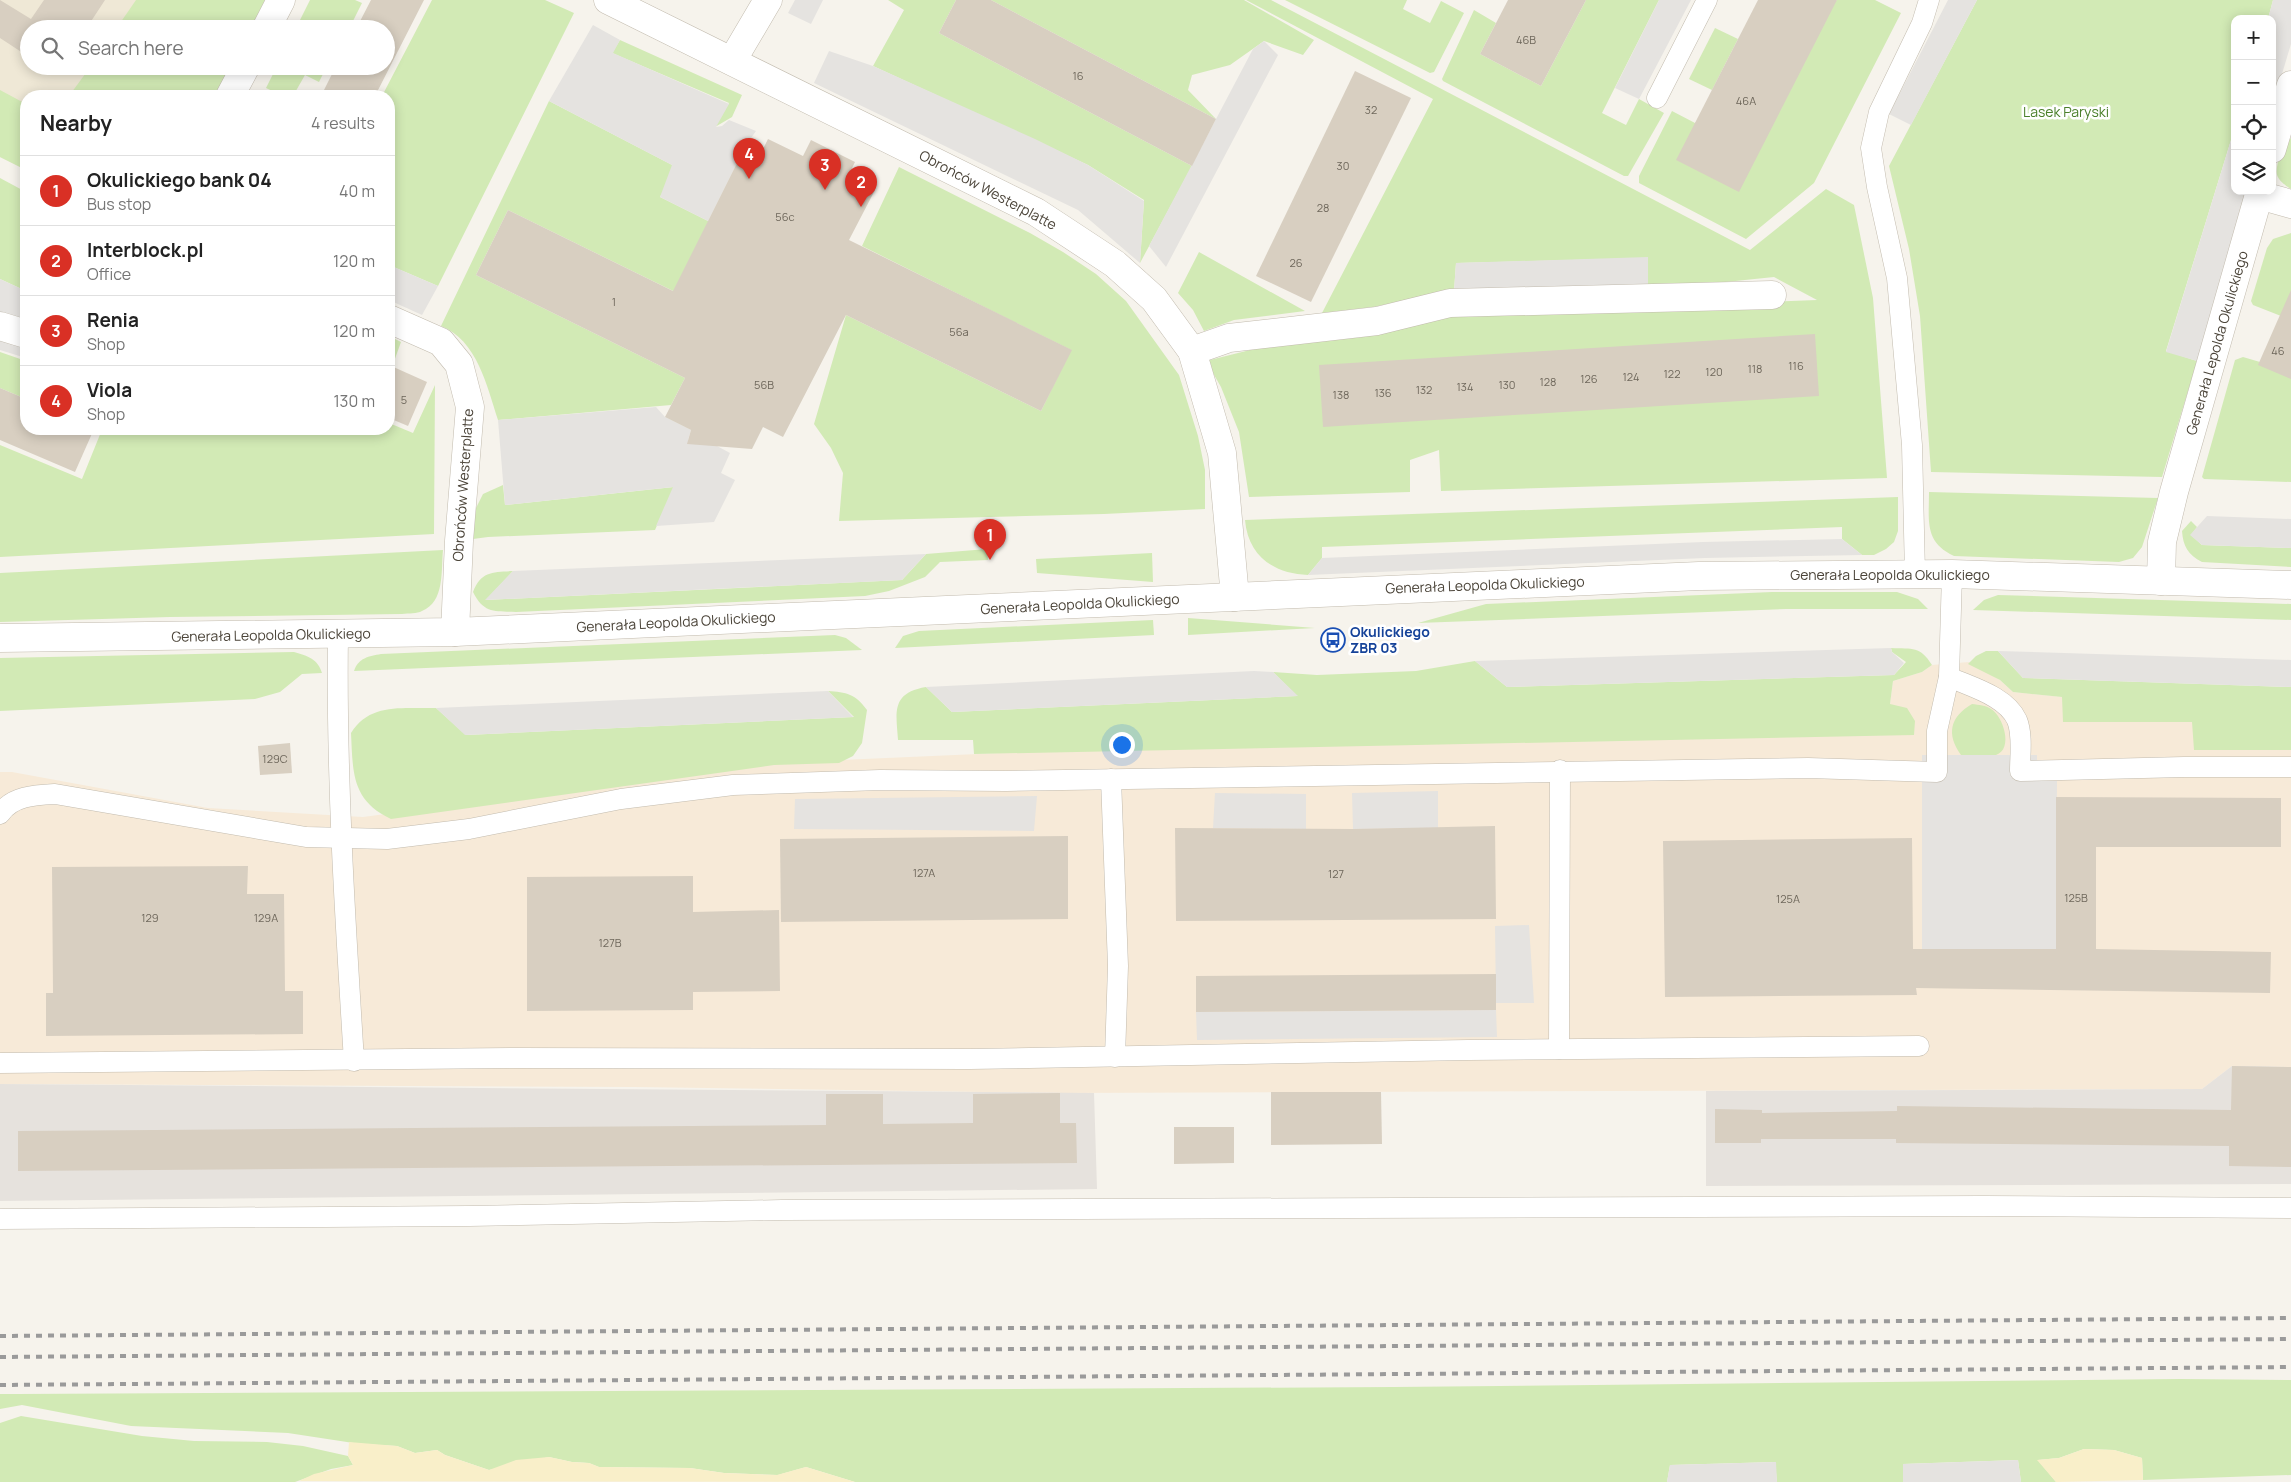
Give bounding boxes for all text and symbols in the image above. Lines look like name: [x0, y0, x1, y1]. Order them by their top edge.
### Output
map controls: [2231, 15, 2276, 195]
button: +: [2231, 15, 2276, 60]
search box: [20, 20, 395, 75]
house number: 46B: [1516, 32, 1536, 47]
icon: search: [38, 34, 66, 62]
text: Search here: [78, 35, 184, 61]
button: −: [2231, 60, 2276, 105]
house number: 16: [1072, 68, 1084, 83]
house number: 46A: [1736, 93, 1756, 108]
house number: 32: [1365, 102, 1377, 117]
park label: Lasek Paryski: [2023, 102, 2109, 121]
button: locate: [2231, 105, 2276, 150]
text: Nearby: [40, 109, 112, 137]
text: 4 results: [311, 112, 375, 134]
pin: 4: [733, 138, 765, 179]
street label: Obrońców Westerplatte: [916, 145, 1060, 234]
pin: 3: [809, 149, 841, 190]
button: layers: [2231, 150, 2276, 195]
house number: 30: [1337, 158, 1349, 173]
pin: 2: [845, 166, 877, 207]
text: Okulickiego bank 04: [87, 167, 272, 193]
text: 1: [52, 180, 60, 202]
text: 40 m: [339, 180, 375, 202]
text: Bus stop: [87, 193, 151, 215]
house number: 28: [1317, 200, 1329, 215]
house number: 56c: [775, 209, 795, 224]
text: Interblock.pl: [87, 237, 204, 263]
street label: Generała Lepolda Okulickiego: [2181, 249, 2252, 437]
text: 2: [51, 250, 61, 272]
text: 120 m: [333, 250, 375, 272]
house number: 26: [1289, 255, 1303, 270]
text: Office: [87, 263, 131, 285]
house number: 1: [612, 294, 616, 309]
text: Renia: [87, 307, 139, 333]
text: 3: [51, 320, 61, 342]
text: 120 m: [333, 320, 375, 342]
house number: 56a: [949, 324, 969, 339]
text: Shop: [87, 333, 125, 355]
house number: 46: [2271, 343, 2285, 358]
house number: 116: [1788, 358, 1804, 373]
house number: 118: [1748, 361, 1762, 376]
house number: 120: [1705, 364, 1723, 379]
house number: 122: [1664, 366, 1680, 381]
house number: 124: [1623, 369, 1639, 384]
house number: 126: [1580, 371, 1598, 386]
house number: 128: [1540, 374, 1556, 389]
text: Viola: [87, 377, 132, 403]
house number: 56B: [754, 377, 774, 392]
house number: 130: [1498, 377, 1516, 392]
house number: 134: [1457, 379, 1473, 394]
house number: 132: [1416, 382, 1432, 397]
house number: 136: [1374, 385, 1392, 400]
house number: 138: [1333, 387, 1349, 402]
text: 4: [51, 390, 61, 412]
text: 130 m: [333, 390, 375, 412]
house number: 5: [401, 392, 407, 407]
text: Shop: [87, 403, 125, 425]
street label: Obrońców Westerplatte: [448, 408, 477, 562]
pin: 1: [974, 519, 1006, 560]
street label: Generała Leopolda Okulickiego: [1790, 565, 1990, 584]
street label: Generała Leopolda Okulickiego: [1385, 572, 1585, 597]
street label: Generała Leopolda Okulickiego: [980, 589, 1180, 618]
street label: Generała Leopolda Okulickiego: [576, 607, 776, 636]
place label: Okulickiego ZBR 03: [1350, 622, 1430, 657]
street label: Generała Leopolda Okulickiego: [171, 623, 371, 646]
bus stop icon: Okulickiego ZBR 03: [1320, 627, 1346, 653]
your location: [1109, 732, 1135, 758]
house number: 129C: [262, 751, 288, 766]
house number: 127A: [913, 865, 935, 880]
house number: 127: [1328, 866, 1344, 881]
house number: 125B: [2064, 890, 2088, 905]
house number: 125A: [1776, 891, 1800, 906]
house number: 129: [141, 910, 159, 925]
house number: 129A: [254, 910, 278, 925]
house number: 127B: [599, 935, 622, 950]

